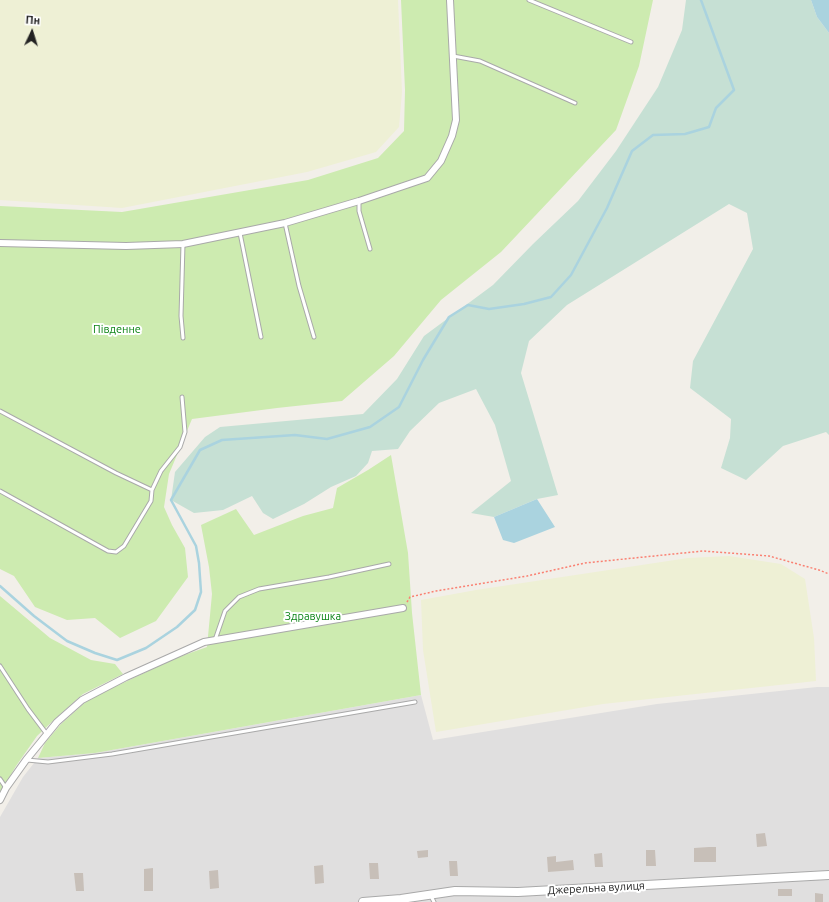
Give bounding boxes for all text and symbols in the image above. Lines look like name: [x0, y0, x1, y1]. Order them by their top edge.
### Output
north arrow: [12, 12, 52, 52]
text: Пн: [25, 14, 40, 27]
park label: Південне: [93, 322, 141, 336]
park label: Здравушка: [285, 609, 341, 623]
street label: Джерельна вулиця: [547, 879, 645, 897]

